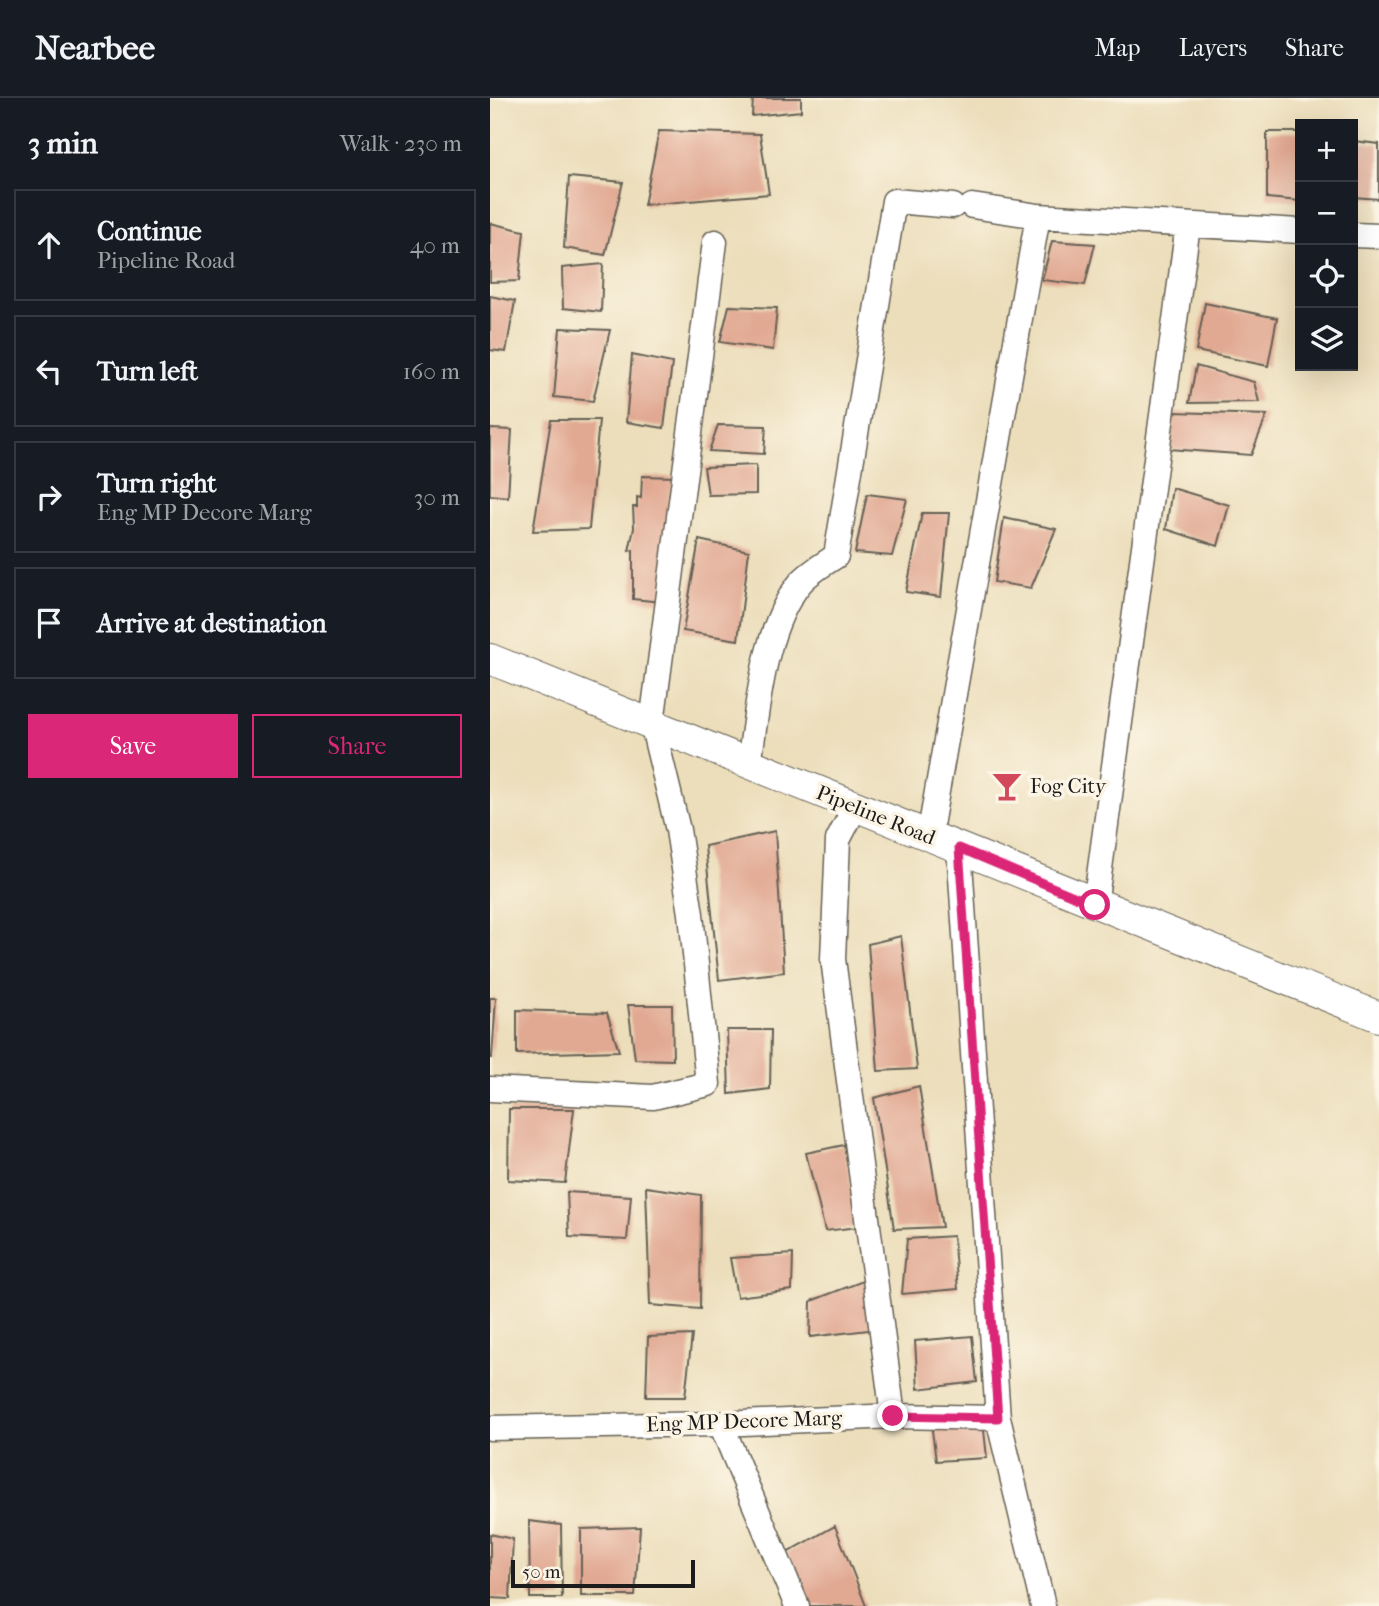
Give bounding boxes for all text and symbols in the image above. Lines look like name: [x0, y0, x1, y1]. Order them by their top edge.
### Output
text: Nearbee: [35, 29, 155, 68]
text: Map: [1095, 34, 1141, 62]
text: Layers: [1179, 34, 1247, 62]
text: Share: [1285, 34, 1344, 62]
map controls: [1295, 119, 1358, 371]
button: +: [1295, 119, 1358, 182]
text: 3 min: [28, 126, 98, 161]
text: Walk · 230 m: [340, 130, 462, 157]
button: −: [1295, 182, 1358, 245]
text: Continue: [97, 216, 202, 247]
icon: ahead: [30, 226, 68, 264]
text: 40 m: [410, 232, 460, 259]
button: locate: [1295, 245, 1358, 308]
text: Pipeline Road: [97, 247, 235, 274]
button: layers: [1295, 308, 1358, 371]
icon: left: [30, 352, 68, 390]
text: Turn left: [97, 356, 198, 387]
text: 160 m: [403, 358, 460, 385]
text: Turn right: [97, 468, 217, 499]
icon: right: [30, 478, 68, 516]
text: 30 m: [414, 484, 460, 511]
text: Eng MP Decore Marg: [97, 499, 312, 526]
icon: arrive: [30, 604, 68, 642]
text: Arrive at destination: [97, 608, 327, 639]
button: Save: [28, 714, 238, 778]
button: Share: [252, 714, 462, 778]
bar icon: Fog City: [990, 769, 1024, 803]
place label: Fog City: [1030, 774, 1107, 798]
street label: Pipeline Road: [813, 780, 940, 850]
route start: [1079, 889, 1110, 920]
route end: [877, 1400, 908, 1431]
street label: Eng MP Decore Marg: [646, 1406, 843, 1436]
scale bar: [511, 1557, 695, 1589]
text: 50 m: [522, 1561, 561, 1583]

